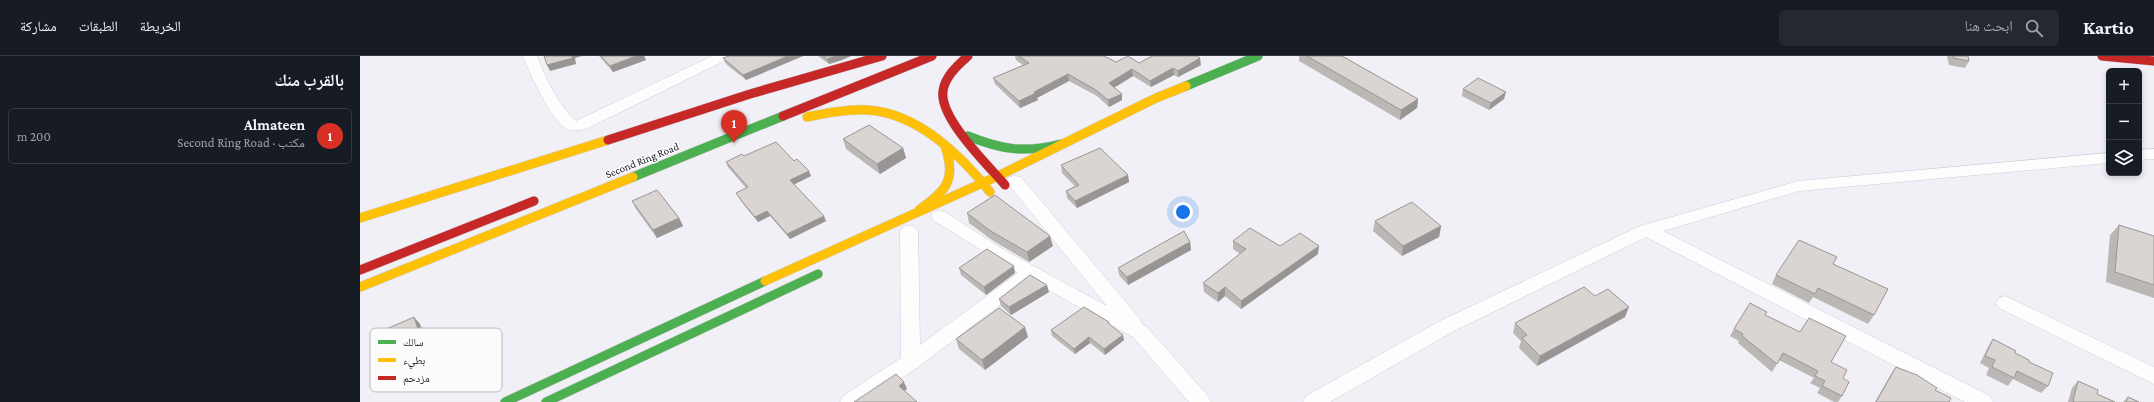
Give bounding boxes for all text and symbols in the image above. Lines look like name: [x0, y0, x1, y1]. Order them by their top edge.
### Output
search box: [1779, 10, 2059, 46]
icon: search: [2023, 17, 2045, 39]
text: Kartio: [2083, 17, 2134, 38]
text: مشاركة: [20, 18, 57, 34]
text: الطبقات: [79, 18, 118, 34]
text: الخريطة: [140, 18, 181, 34]
text: ابحث هنا: [1964, 18, 2013, 34]
map controls: [2106, 68, 2142, 176]
button: +: [2106, 68, 2142, 104]
text: بالقرب منك: [274, 71, 344, 90]
button: −: [2106, 104, 2142, 140]
pin: 1: [721, 110, 747, 143]
text: Almateen: [244, 117, 305, 133]
text: 200 m: [17, 129, 51, 144]
text: 1: [328, 129, 332, 144]
text: مكتب · Second Ring Road: [177, 135, 305, 150]
street label: Second Ring Road: [603, 140, 681, 181]
button: layers: [2106, 140, 2142, 176]
your location: [1173, 202, 1193, 222]
legend: [370, 328, 502, 392]
text: سالك: [403, 336, 423, 348]
text: بطيء: [403, 354, 425, 369]
text: مزدحم: [403, 372, 430, 386]

